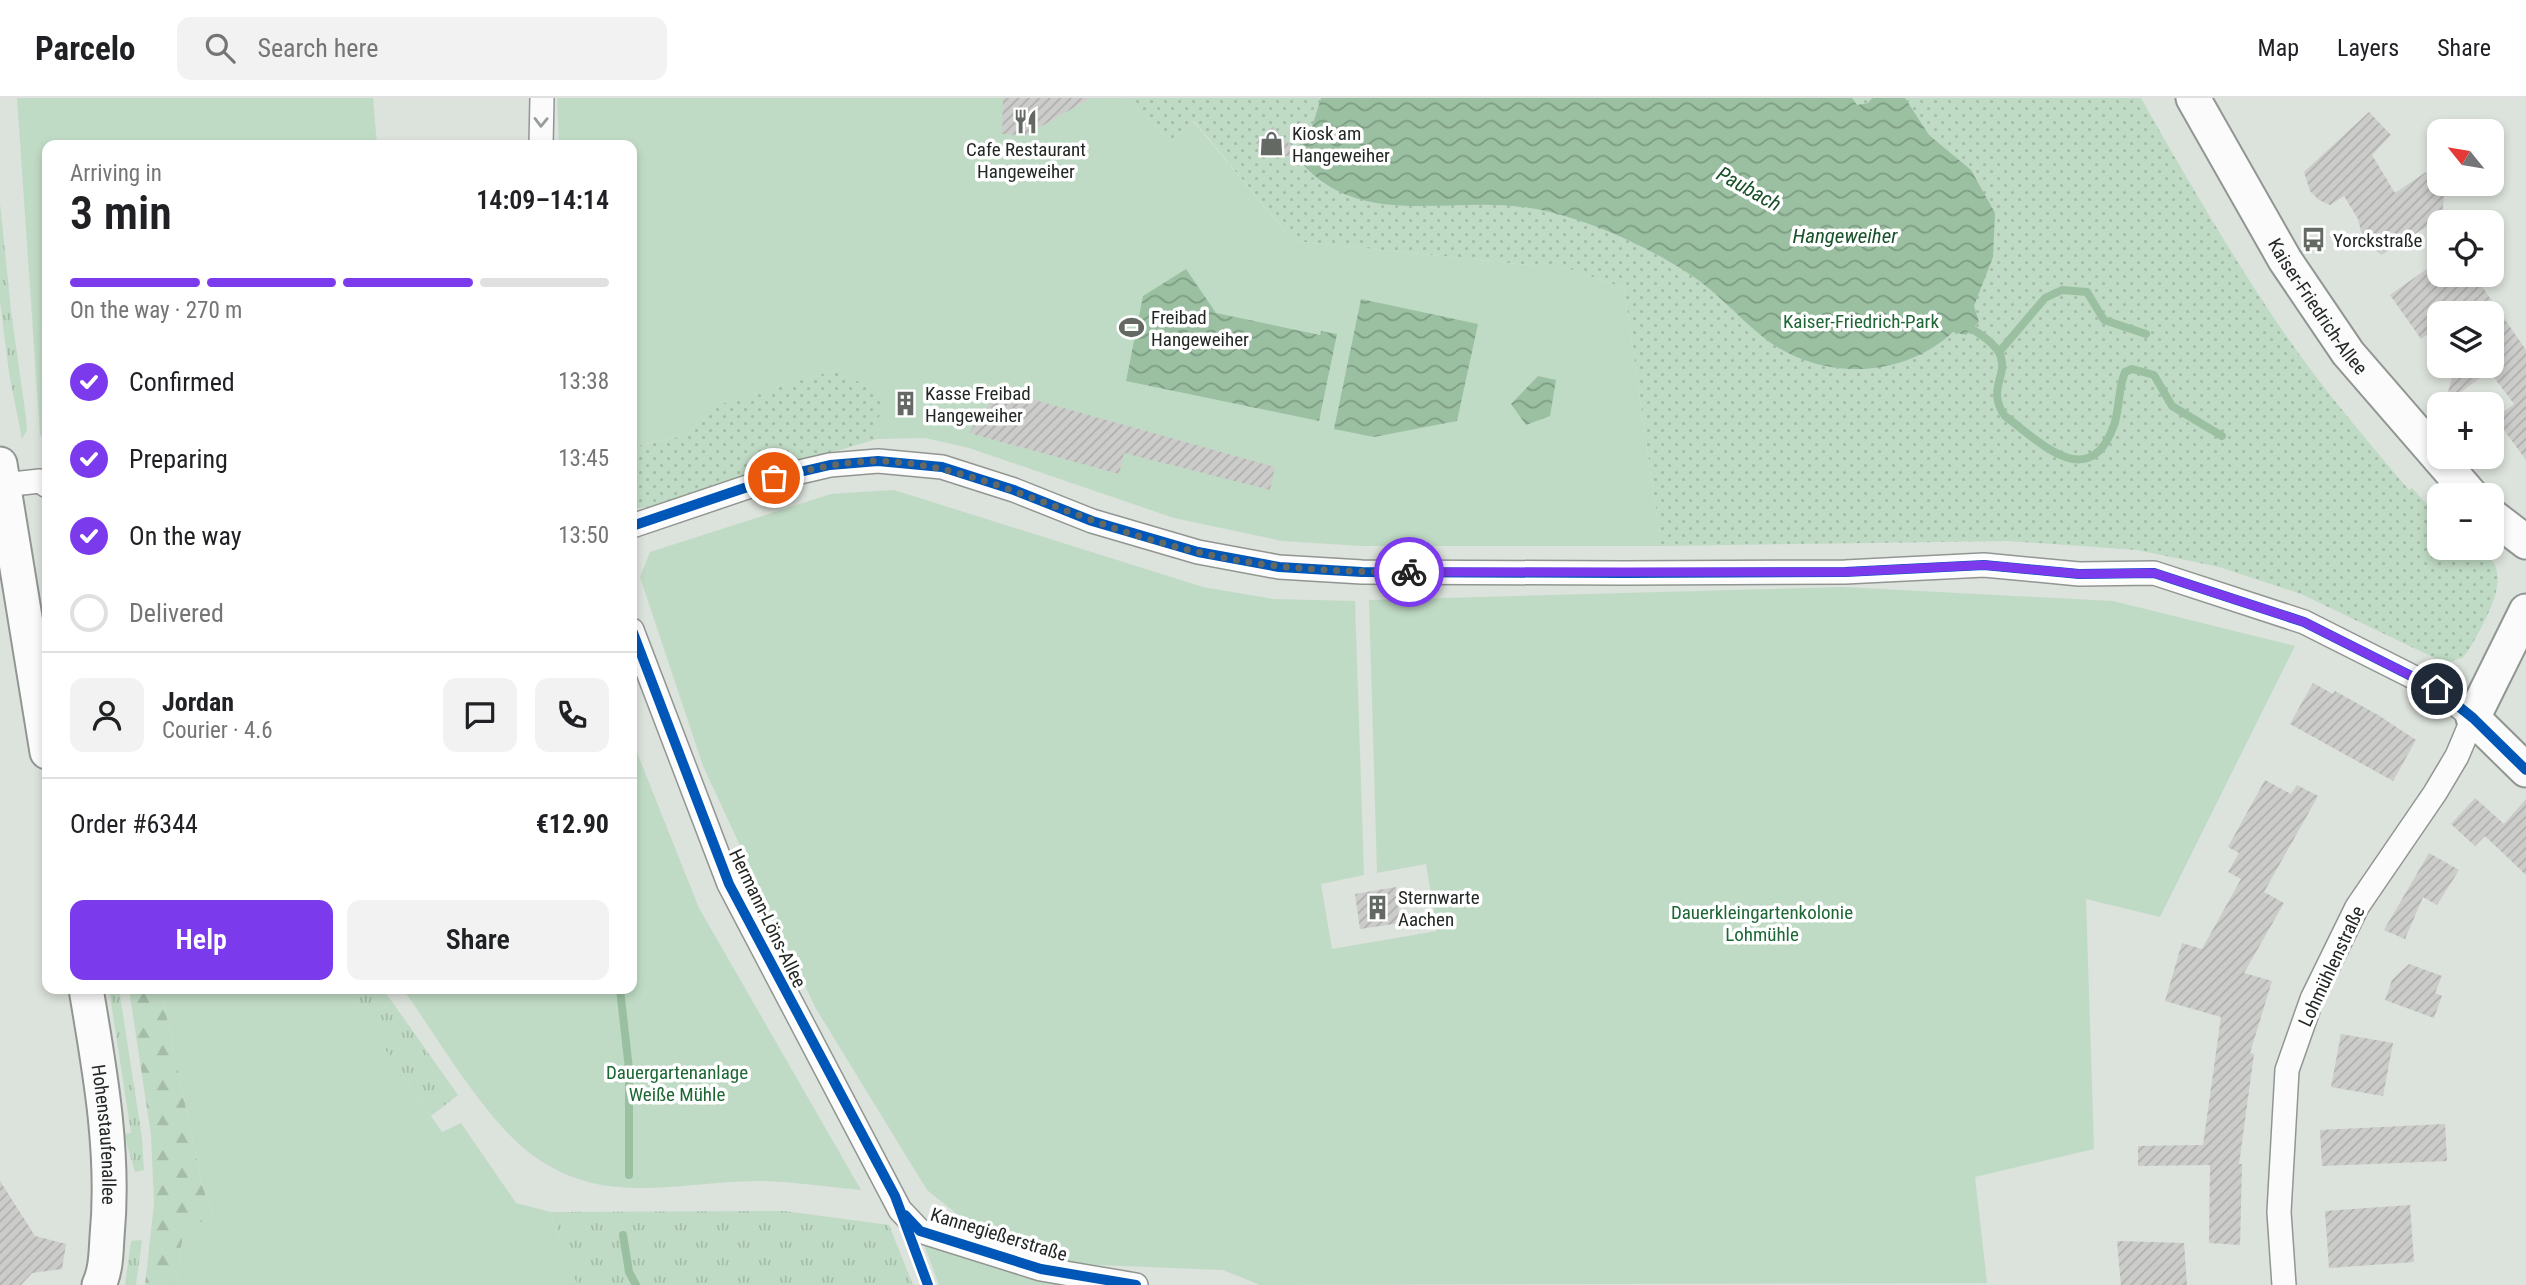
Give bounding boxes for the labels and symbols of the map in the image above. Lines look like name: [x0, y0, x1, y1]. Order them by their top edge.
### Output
restaurant icon: Cafe Restaurant Hangeweiher: [1012, 107, 1040, 135]
one-way arrow: [534, 116, 549, 127]
north arrow: [2427, 119, 2504, 196]
place label: Kiosk am Hangeweiher: [1292, 122, 1390, 167]
shop icon: Kiosk am Hangeweiher: [1258, 130, 1286, 158]
place label: Cafe Restaurant Hangeweiher: [966, 138, 1086, 183]
water label: Paubach: [1713, 162, 1785, 216]
water label: Hangeweiher: [1793, 224, 1898, 248]
bus stop icon: Yorckstraße: [2299, 226, 2327, 254]
place label: Yorckstraße: [2333, 229, 2423, 252]
street label: Kaiser-Friedrich-Allee: [2263, 234, 2372, 379]
place label: Freibad Hangeweiher: [1151, 306, 1249, 351]
park label: Kaiser-Friedrich-Park: [1783, 310, 1939, 333]
sports icon: Freibad Hangeweiher: [1117, 314, 1145, 342]
place label: Kasse Freibad Hangeweiher: [925, 382, 1031, 427]
building icon: Kasse Freibad Hangeweiher: [891, 390, 919, 418]
pin: [744, 448, 804, 508]
courier: [1374, 537, 1444, 607]
pin: [2407, 659, 2467, 719]
street label: Hermann-Löns-Allee: [724, 845, 811, 991]
place label: Sternwarte Aachen: [1398, 886, 1480, 931]
building icon: Sternwarte Aachen: [1364, 894, 1392, 922]
park label: Dauerkleingartenkolonie Lohmühle: [1671, 901, 1853, 946]
street label: Lohmühlenstraße: [2293, 902, 2369, 1030]
park label: Dauergartenanlage Weiße Mühle: [606, 1061, 748, 1106]
street label: Hohenstaufenallee: [87, 1063, 120, 1205]
street label: Kannegießerstraße: [928, 1203, 1070, 1266]

